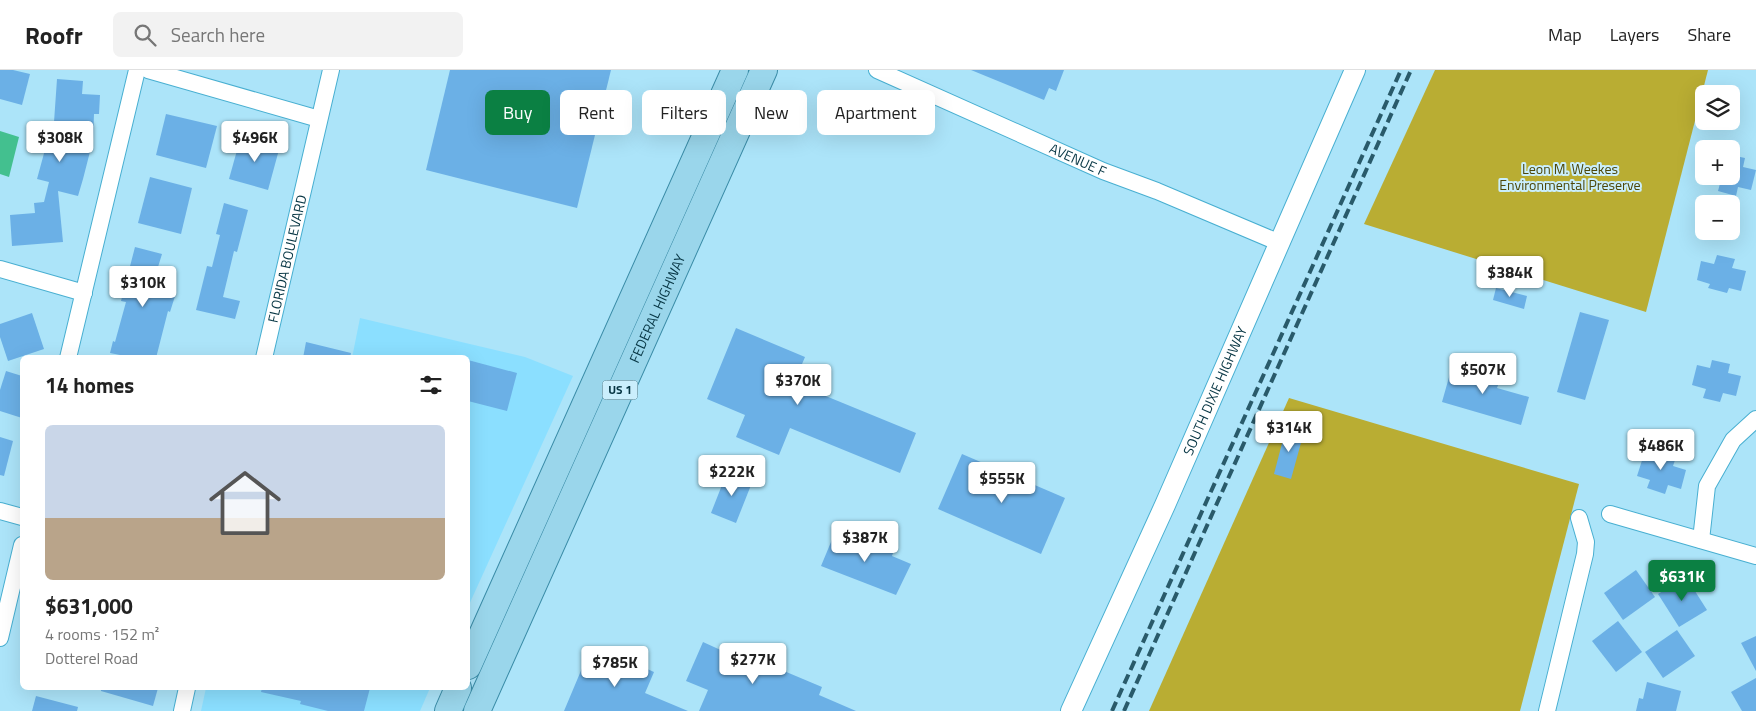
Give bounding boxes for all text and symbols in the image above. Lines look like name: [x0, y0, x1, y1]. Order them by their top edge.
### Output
search box: [113, 12, 463, 57]
text: Roofr: [25, 17, 83, 53]
text: Search here: [171, 20, 265, 49]
icon: search: [131, 21, 159, 49]
text: Map: [1548, 21, 1582, 48]
text: Layers: [1610, 21, 1659, 48]
text: Share: [1687, 21, 1731, 48]
map controls: [1695, 85, 1740, 240]
button: layers: [1695, 85, 1740, 130]
chip: Buy: [485, 90, 550, 135]
chip: Rent: [560, 90, 632, 135]
chip: Filters: [642, 90, 726, 135]
chip: New: [736, 90, 807, 135]
chip: Apartment: [817, 90, 935, 135]
pin: $308K: [25, 121, 95, 163]
pin: $496K: [220, 121, 290, 163]
text: $308K: [37, 125, 83, 149]
text: $496K: [232, 125, 278, 149]
street label: AVENUE F: [1046, 137, 1110, 181]
button: +: [1695, 140, 1740, 185]
park label: Leon M. Weekes Environmental Preserve: [1499, 158, 1641, 195]
street label: FLORIDA BOULEVARD: [262, 193, 312, 325]
button: −: [1695, 195, 1740, 240]
street label: FEDERAL HIGHWAY: [623, 250, 690, 366]
pin: $384K: [1475, 256, 1545, 298]
text: $384K: [1487, 260, 1533, 284]
pin: $310K: [108, 266, 178, 308]
text: $310K: [120, 270, 166, 294]
street label: SOUTH DIXIE HIGHWAY: [1177, 322, 1252, 458]
pin: $507K: [1448, 352, 1518, 395]
text: $507K: [1460, 357, 1506, 381]
pin: $370K: [763, 364, 833, 406]
text: $370K: [775, 368, 821, 392]
text: 14 homes: [45, 369, 134, 401]
icon: filters: [417, 371, 445, 399]
road number: US 1: [602, 380, 638, 400]
pin: $314K: [1254, 410, 1324, 453]
text: $314K: [1266, 415, 1312, 439]
pin: $486K: [1626, 428, 1696, 471]
text: $486K: [1638, 433, 1684, 457]
pin: $222K: [697, 454, 767, 497]
icon: home: [200, 458, 290, 548]
text: $222K: [709, 459, 755, 483]
pin: $555K: [967, 462, 1037, 504]
text: $555K: [979, 466, 1025, 490]
pin: $387K: [830, 520, 900, 563]
text: $387K: [842, 525, 888, 549]
pin: $631K: [1647, 560, 1717, 602]
text: $631K: [1659, 564, 1705, 588]
text: $631,000: [45, 590, 133, 622]
text: 4 rooms · 152 m²: [45, 622, 159, 646]
pin: $277K: [718, 642, 788, 685]
text: Dotterel Road: [45, 646, 138, 670]
pin: $785K: [580, 646, 650, 688]
text: $277K: [730, 647, 776, 671]
text: $785K: [592, 650, 638, 674]

